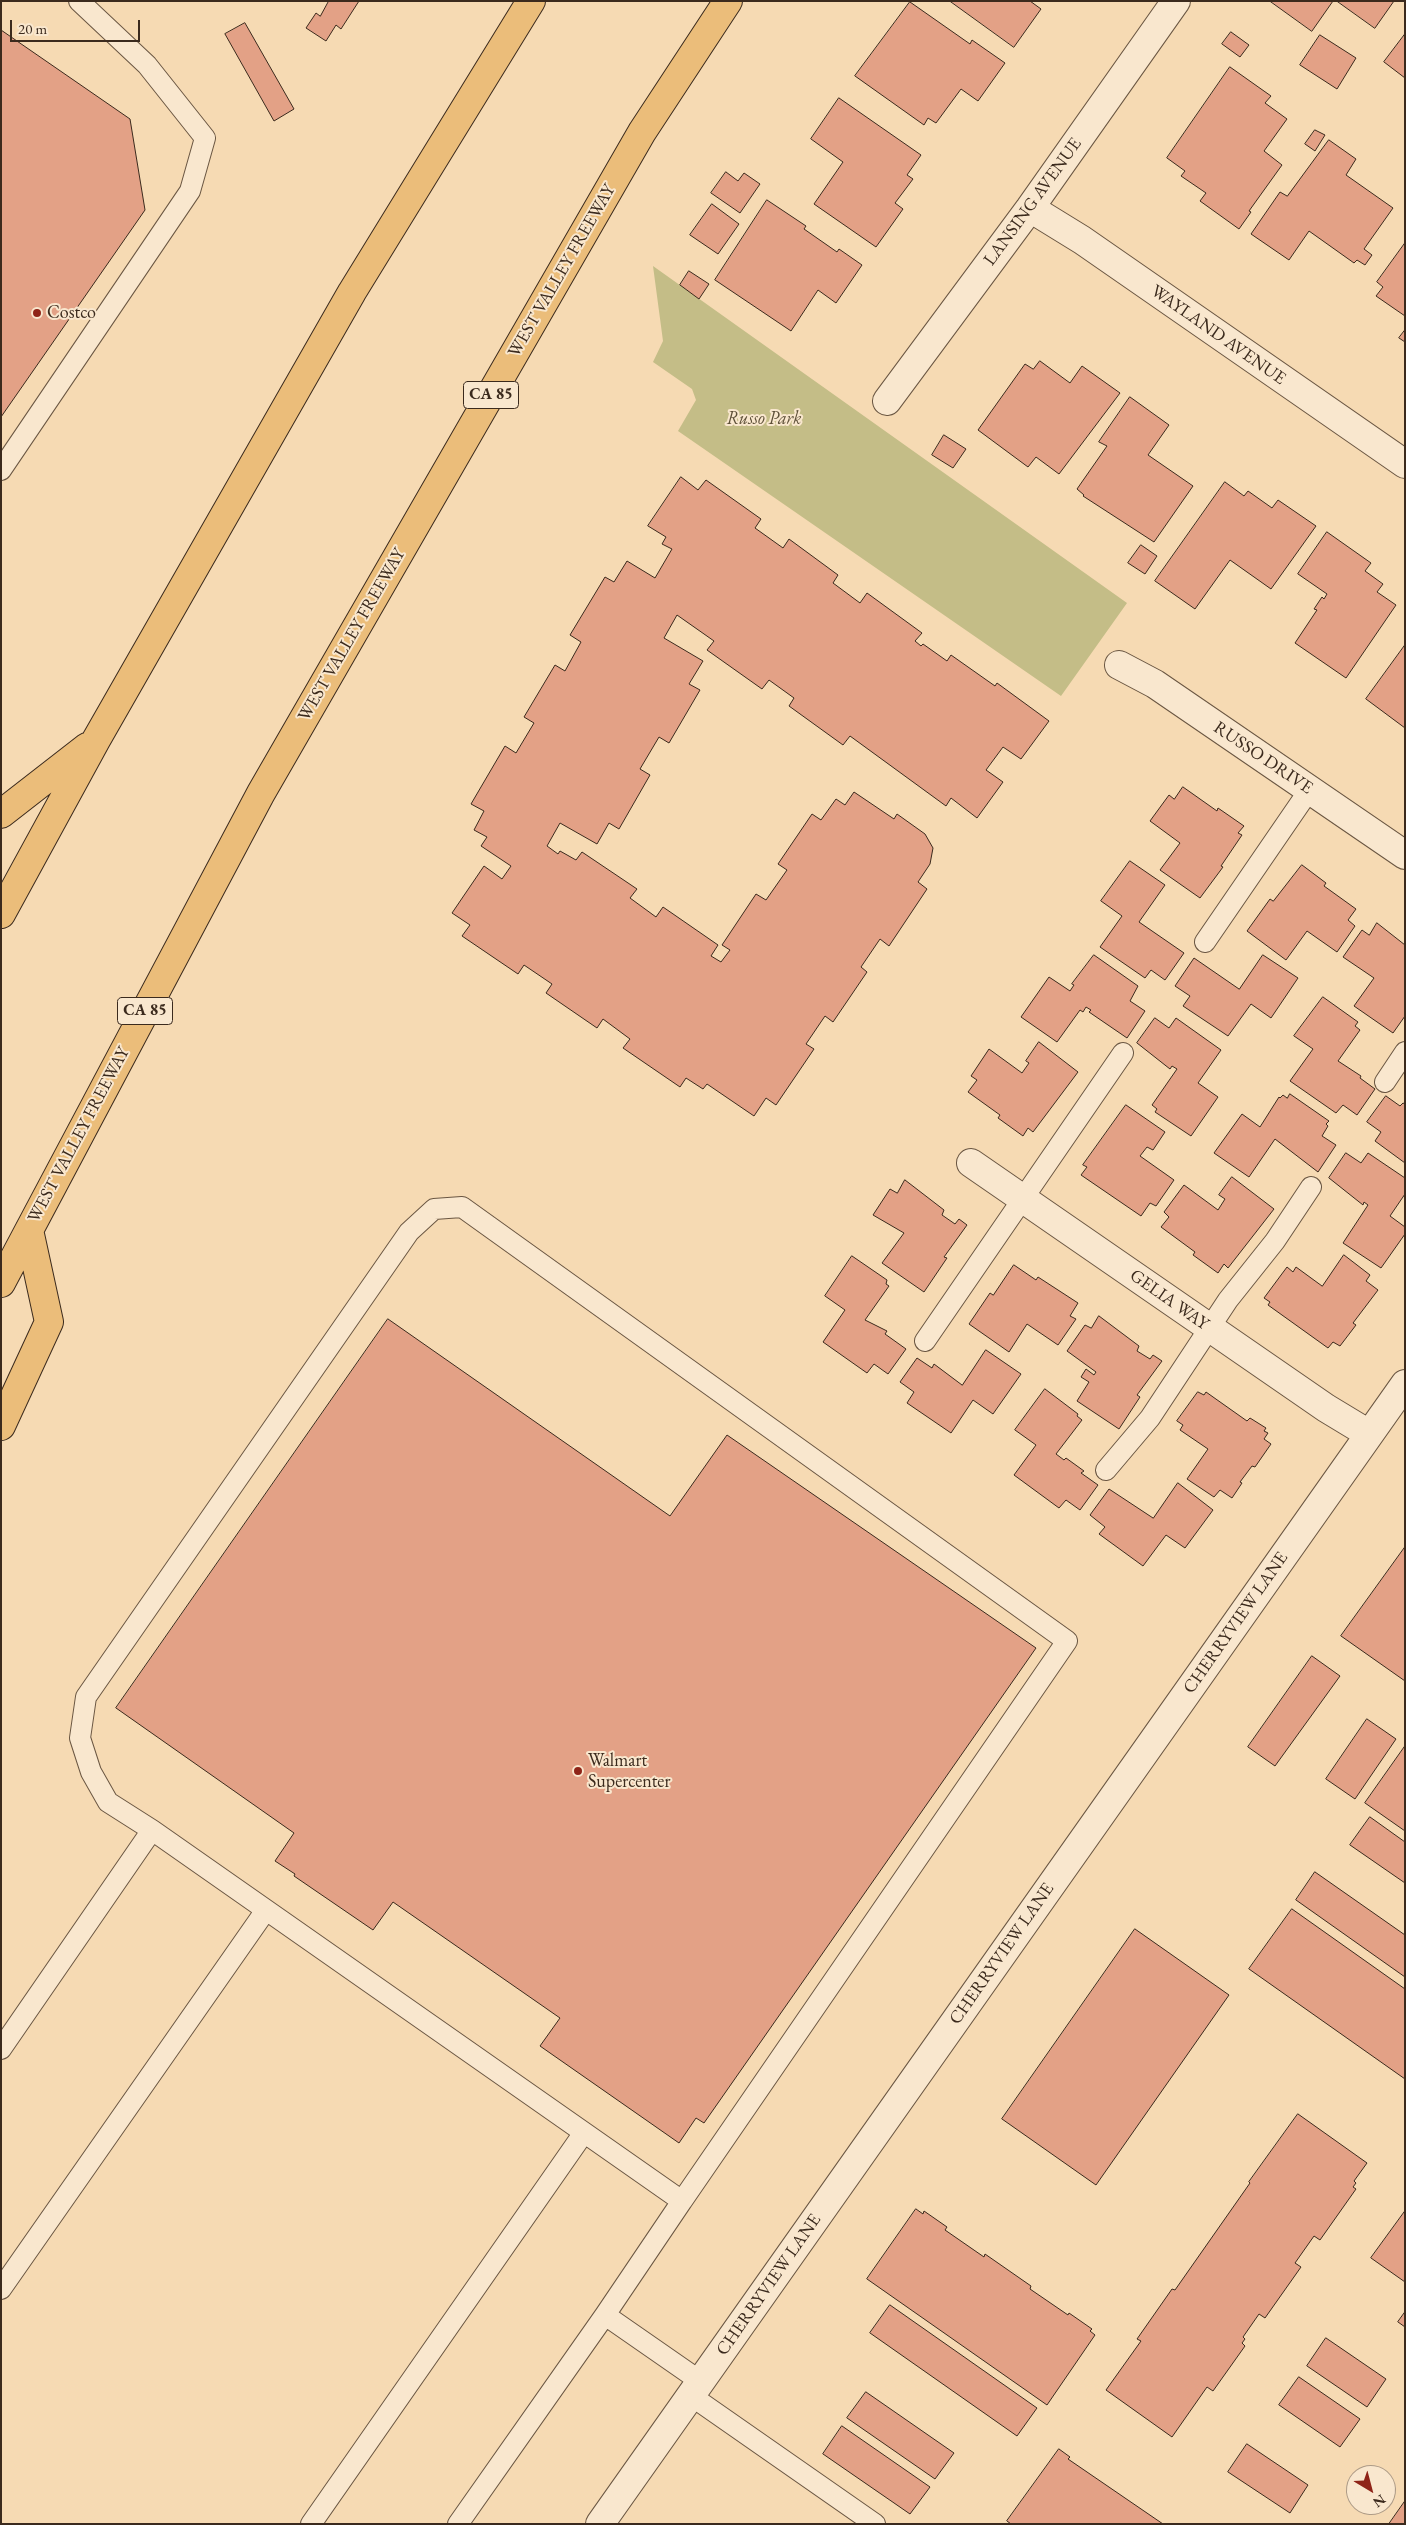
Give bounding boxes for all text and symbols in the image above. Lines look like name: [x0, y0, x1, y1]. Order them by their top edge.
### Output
scale bar: [12, 10, 142, 42]
text: 20 m: [18, 19, 47, 38]
street label: LANSING AVENUE: [979, 134, 1087, 270]
street label: WEST VALLEY FREEWAY: [504, 181, 620, 361]
street label: WAYLAND AVENUE: [1146, 280, 1290, 390]
place label: Costco: [47, 302, 96, 324]
marker: Costco: [31, 307, 43, 319]
road number: CA 85: [464, 382, 518, 408]
park label: Russo Park: [727, 408, 801, 430]
street label: WEST VALLEY FREEWAY: [294, 545, 410, 725]
street label: RUSSO DRIVE: [1209, 717, 1317, 799]
road number: CA 85: [118, 998, 172, 1024]
street label: WEST VALLEY FREEWAY: [23, 1043, 135, 1227]
street label: GELIA WAY: [1125, 1265, 1213, 1335]
street label: CHERRYVIEW LANE: [1179, 1548, 1293, 1698]
place label: Walmart Supercenter: [588, 1750, 670, 1792]
marker: Walmart Supercenter: [572, 1765, 584, 1777]
street label: CHERRYVIEW LANE: [945, 1879, 1059, 2029]
street label: CHERRYVIEW LANE: [712, 2210, 826, 2360]
north arrow: [1346, 2465, 1396, 2515]
text: N: [1369, 2491, 1389, 2512]

